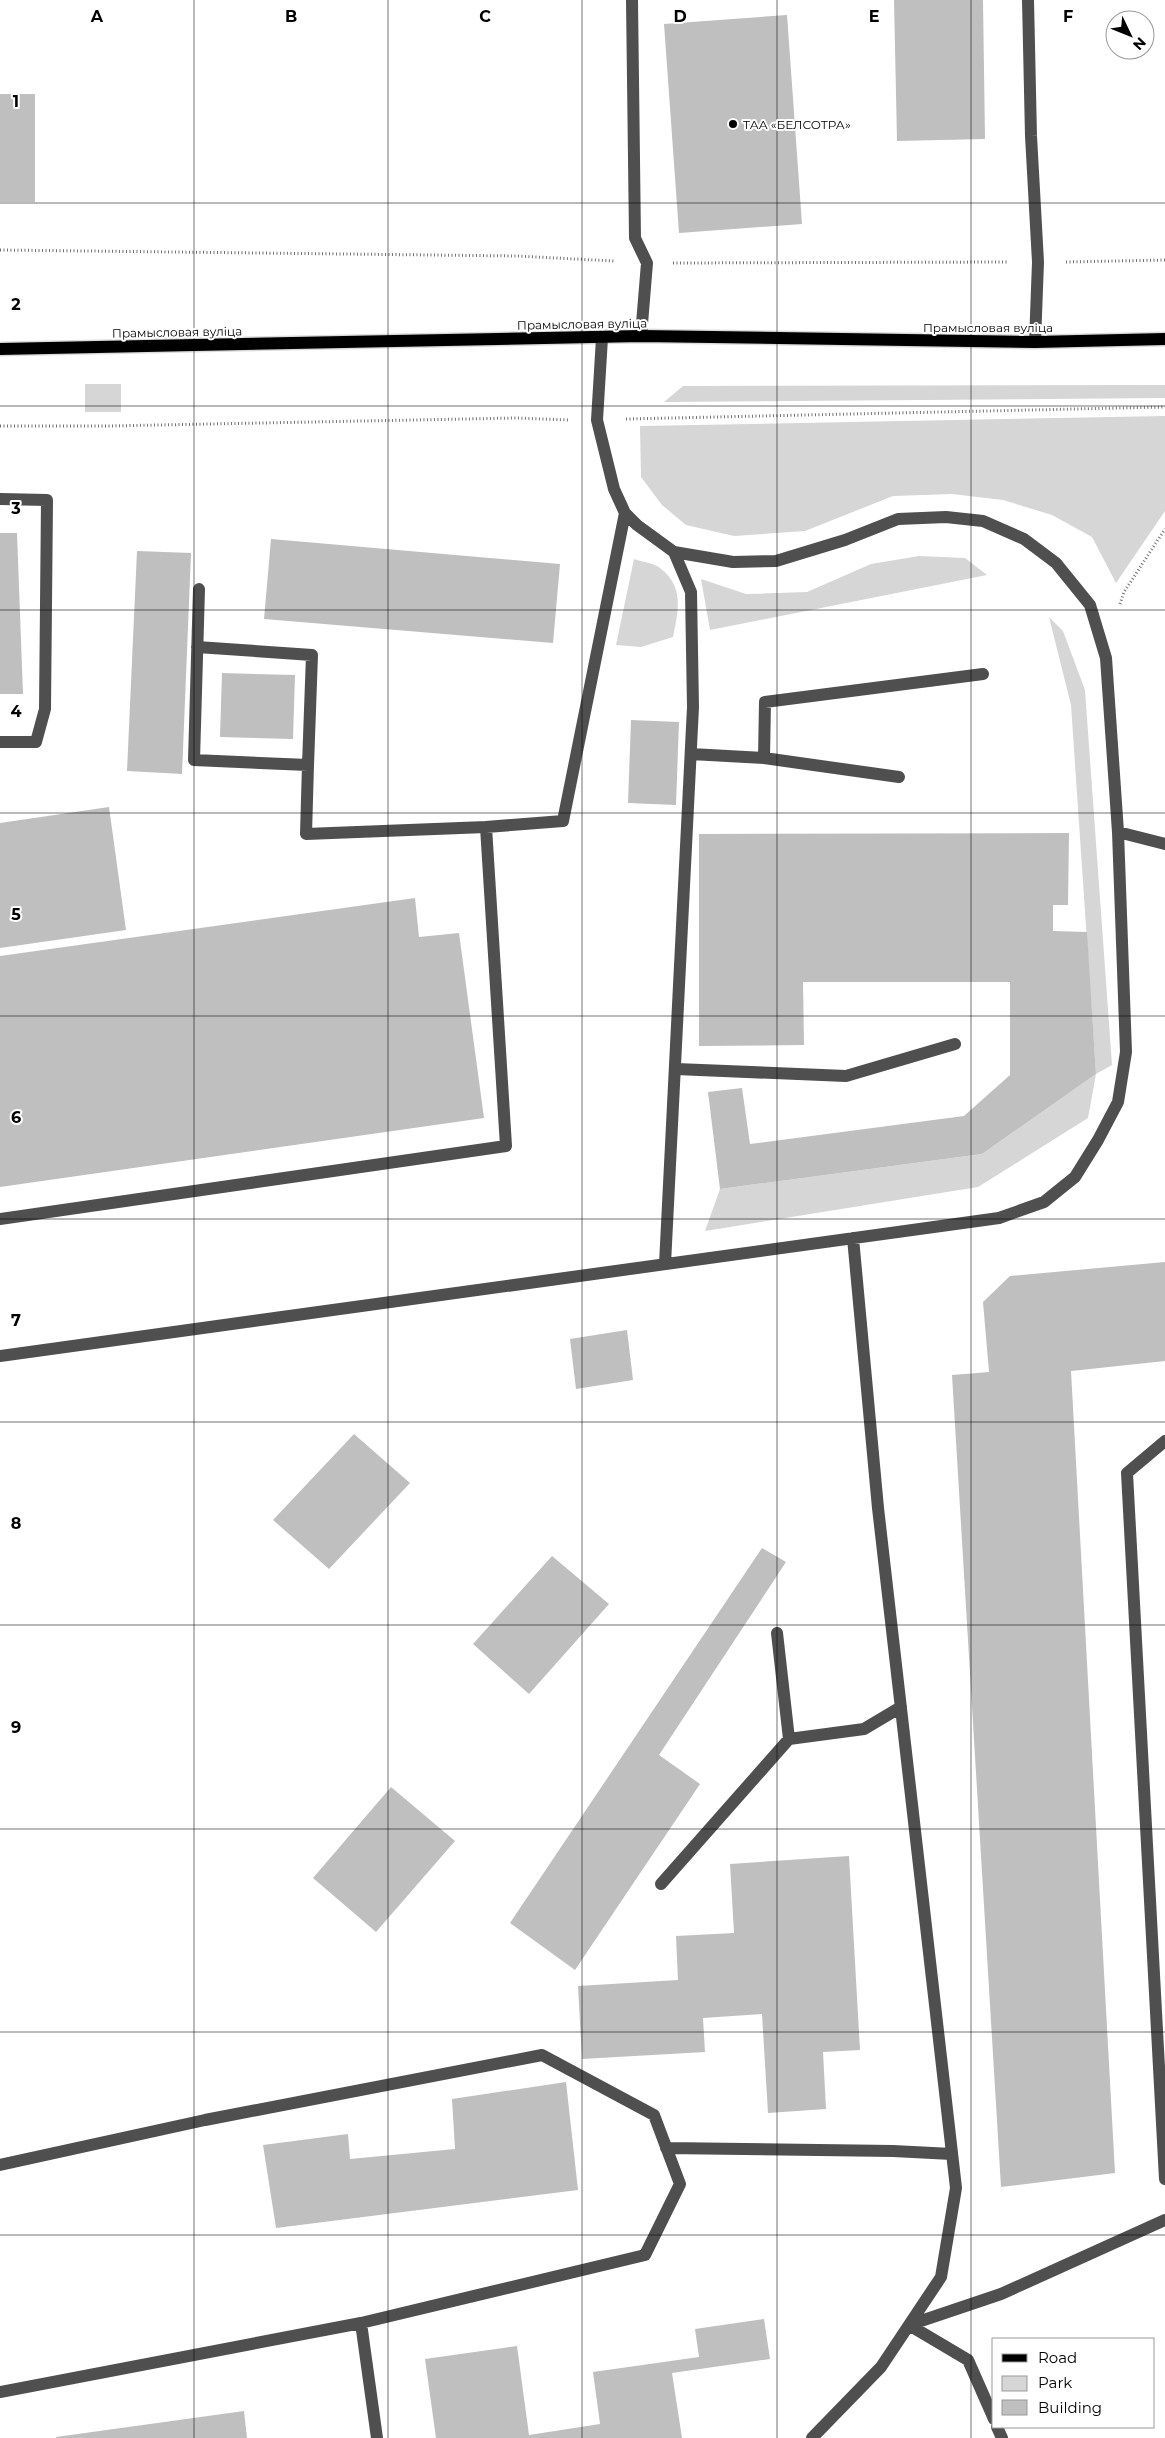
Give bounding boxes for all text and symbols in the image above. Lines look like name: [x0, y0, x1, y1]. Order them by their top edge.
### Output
text: A: [90, 7, 104, 26]
text: B: [285, 7, 297, 26]
text: C: [479, 7, 491, 26]
text: D: [673, 7, 687, 26]
text: E: [869, 7, 879, 26]
text: F: [1063, 7, 1073, 26]
north arrow: [1105, 10, 1155, 60]
text: N: [1129, 34, 1150, 54]
text: 1: [13, 92, 19, 111]
place label: ТАА «БЕЛСОТРА»: [743, 117, 851, 132]
marker: ТАА «БЕЛСОТРА»: [727, 118, 739, 130]
text: 2: [11, 295, 21, 314]
street label: Прамысловая вуліца: [517, 315, 647, 333]
street label: Прамысловая вуліца: [923, 320, 1053, 335]
street label: Прамысловая вуліца: [112, 323, 242, 341]
text: 3: [10, 499, 21, 518]
text: 4: [10, 702, 22, 721]
text: 5: [11, 905, 21, 924]
text: 6: [11, 1108, 21, 1127]
text: 7: [11, 1311, 21, 1330]
text: 8: [11, 1514, 21, 1533]
text: 9: [11, 1718, 21, 1737]
legend: [992, 2338, 1155, 2428]
text: Road: [1038, 2348, 1077, 2367]
text: Park: [1038, 2373, 1072, 2392]
text: Building: [1038, 2398, 1102, 2417]

